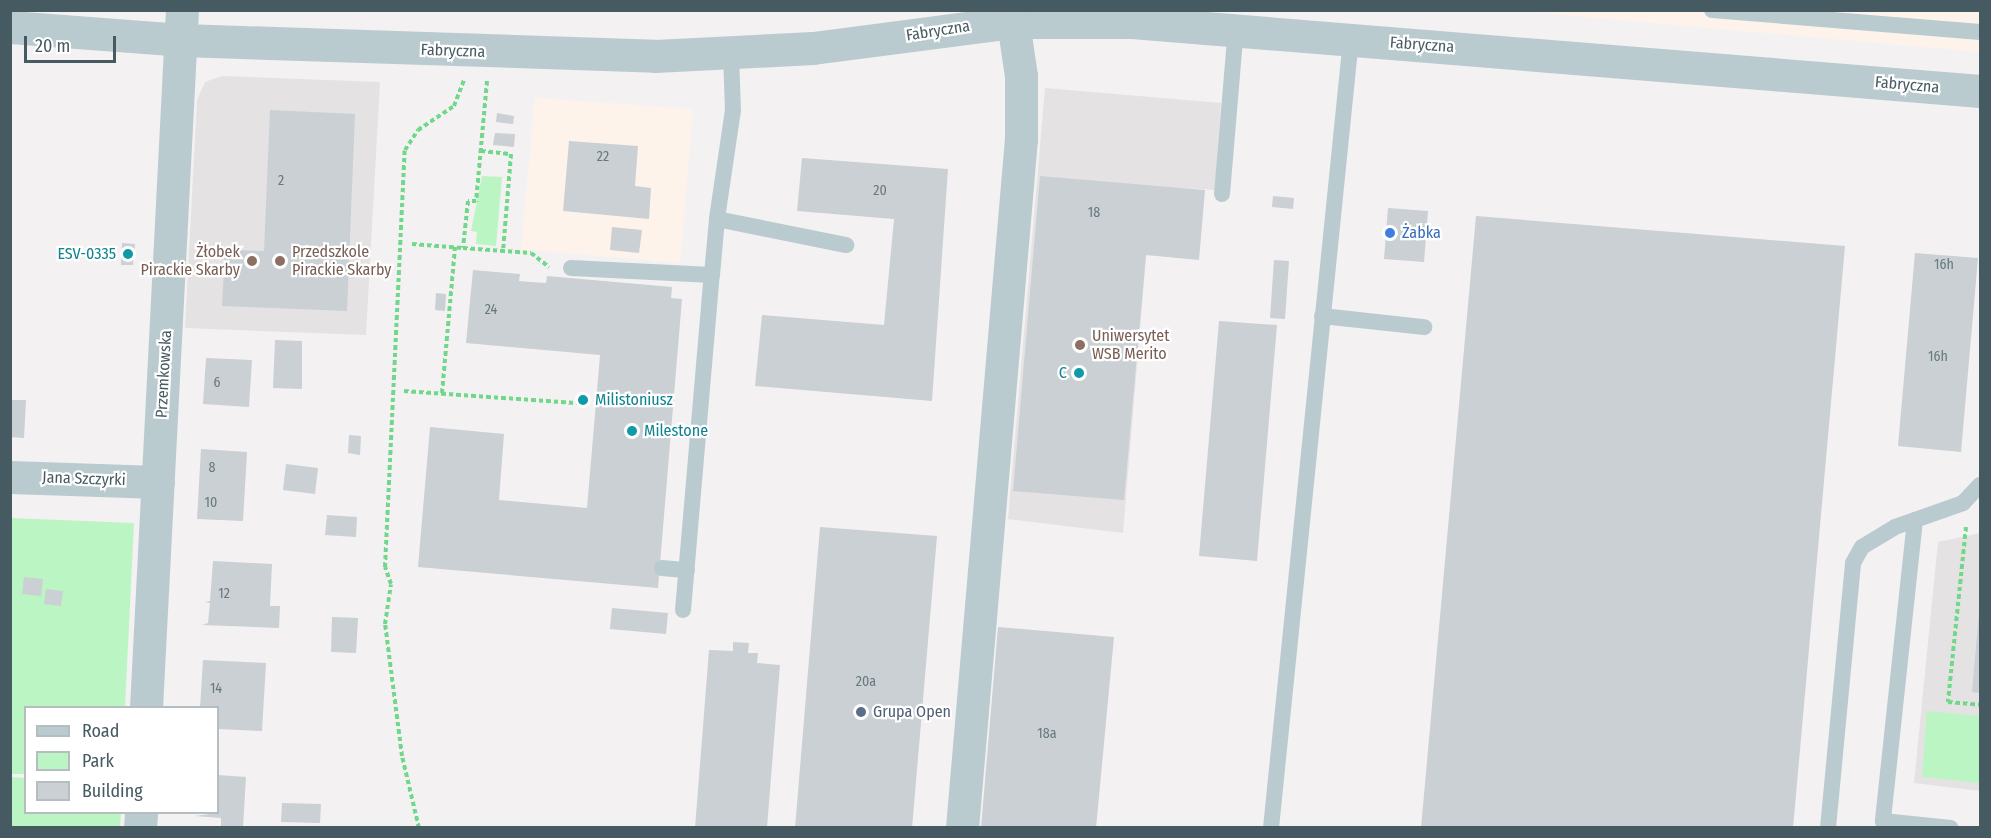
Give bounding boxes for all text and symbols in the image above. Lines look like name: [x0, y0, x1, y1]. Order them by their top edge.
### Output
street label: Fabryczna: [905, 16, 971, 46]
scale bar: [27, 24, 118, 62]
street label: Fabryczna: [1389, 33, 1455, 57]
text: 20 m: [35, 35, 70, 57]
street label: Fabryczna: [420, 40, 486, 62]
street label: Fabryczna: [1874, 73, 1940, 97]
house number: 22: [597, 149, 609, 165]
house number: 2: [278, 173, 284, 189]
house number: 20: [873, 183, 887, 199]
house number: 18: [1088, 205, 1100, 221]
place label: Żabka: [1402, 223, 1441, 243]
marker: Żabka: [1383, 226, 1397, 240]
place label: Żłobek Pirackie Skarby: [141, 242, 240, 280]
place label: Przedszkole Pirackie Skarby: [292, 242, 391, 280]
place label: ESV-0335: [57, 244, 116, 264]
marker: ESV-0335: [121, 247, 135, 261]
marker: Żłobek Pirackie Skarby: [245, 254, 259, 268]
marker: Przedszkole Pirackie Skarby: [273, 254, 287, 268]
house number: 16h: [1934, 257, 1954, 273]
house number: 24: [485, 302, 497, 318]
place label: Uniwersytet WSB Merito: [1092, 326, 1169, 364]
street label: Przemkowska: [152, 330, 176, 418]
marker: Uniwersytet WSB Merito: [1073, 338, 1087, 352]
house number: 16h: [1928, 349, 1948, 365]
place label: C: [1059, 363, 1067, 383]
marker: C: [1072, 366, 1086, 380]
house number: 6: [214, 375, 220, 391]
place label: Milistoniusz: [595, 390, 673, 410]
marker: Milistoniusz: [576, 393, 590, 407]
place label: Milestone: [644, 421, 708, 441]
marker: Milestone: [625, 424, 639, 438]
house number: 8: [209, 460, 215, 476]
street label: Jana Szczyrki: [42, 468, 126, 490]
house number: 10: [205, 495, 217, 511]
house number: 12: [218, 586, 230, 602]
house number: 20a: [856, 674, 876, 690]
house number: 14: [210, 681, 222, 697]
place label: Grupa Open: [873, 702, 951, 722]
marker: Grupa Open: [854, 705, 868, 719]
legend: [24, 706, 219, 814]
text: Road: [82, 720, 119, 742]
house number: 18a: [1037, 726, 1057, 742]
text: Park: [82, 750, 114, 772]
text: Building: [82, 780, 143, 802]

